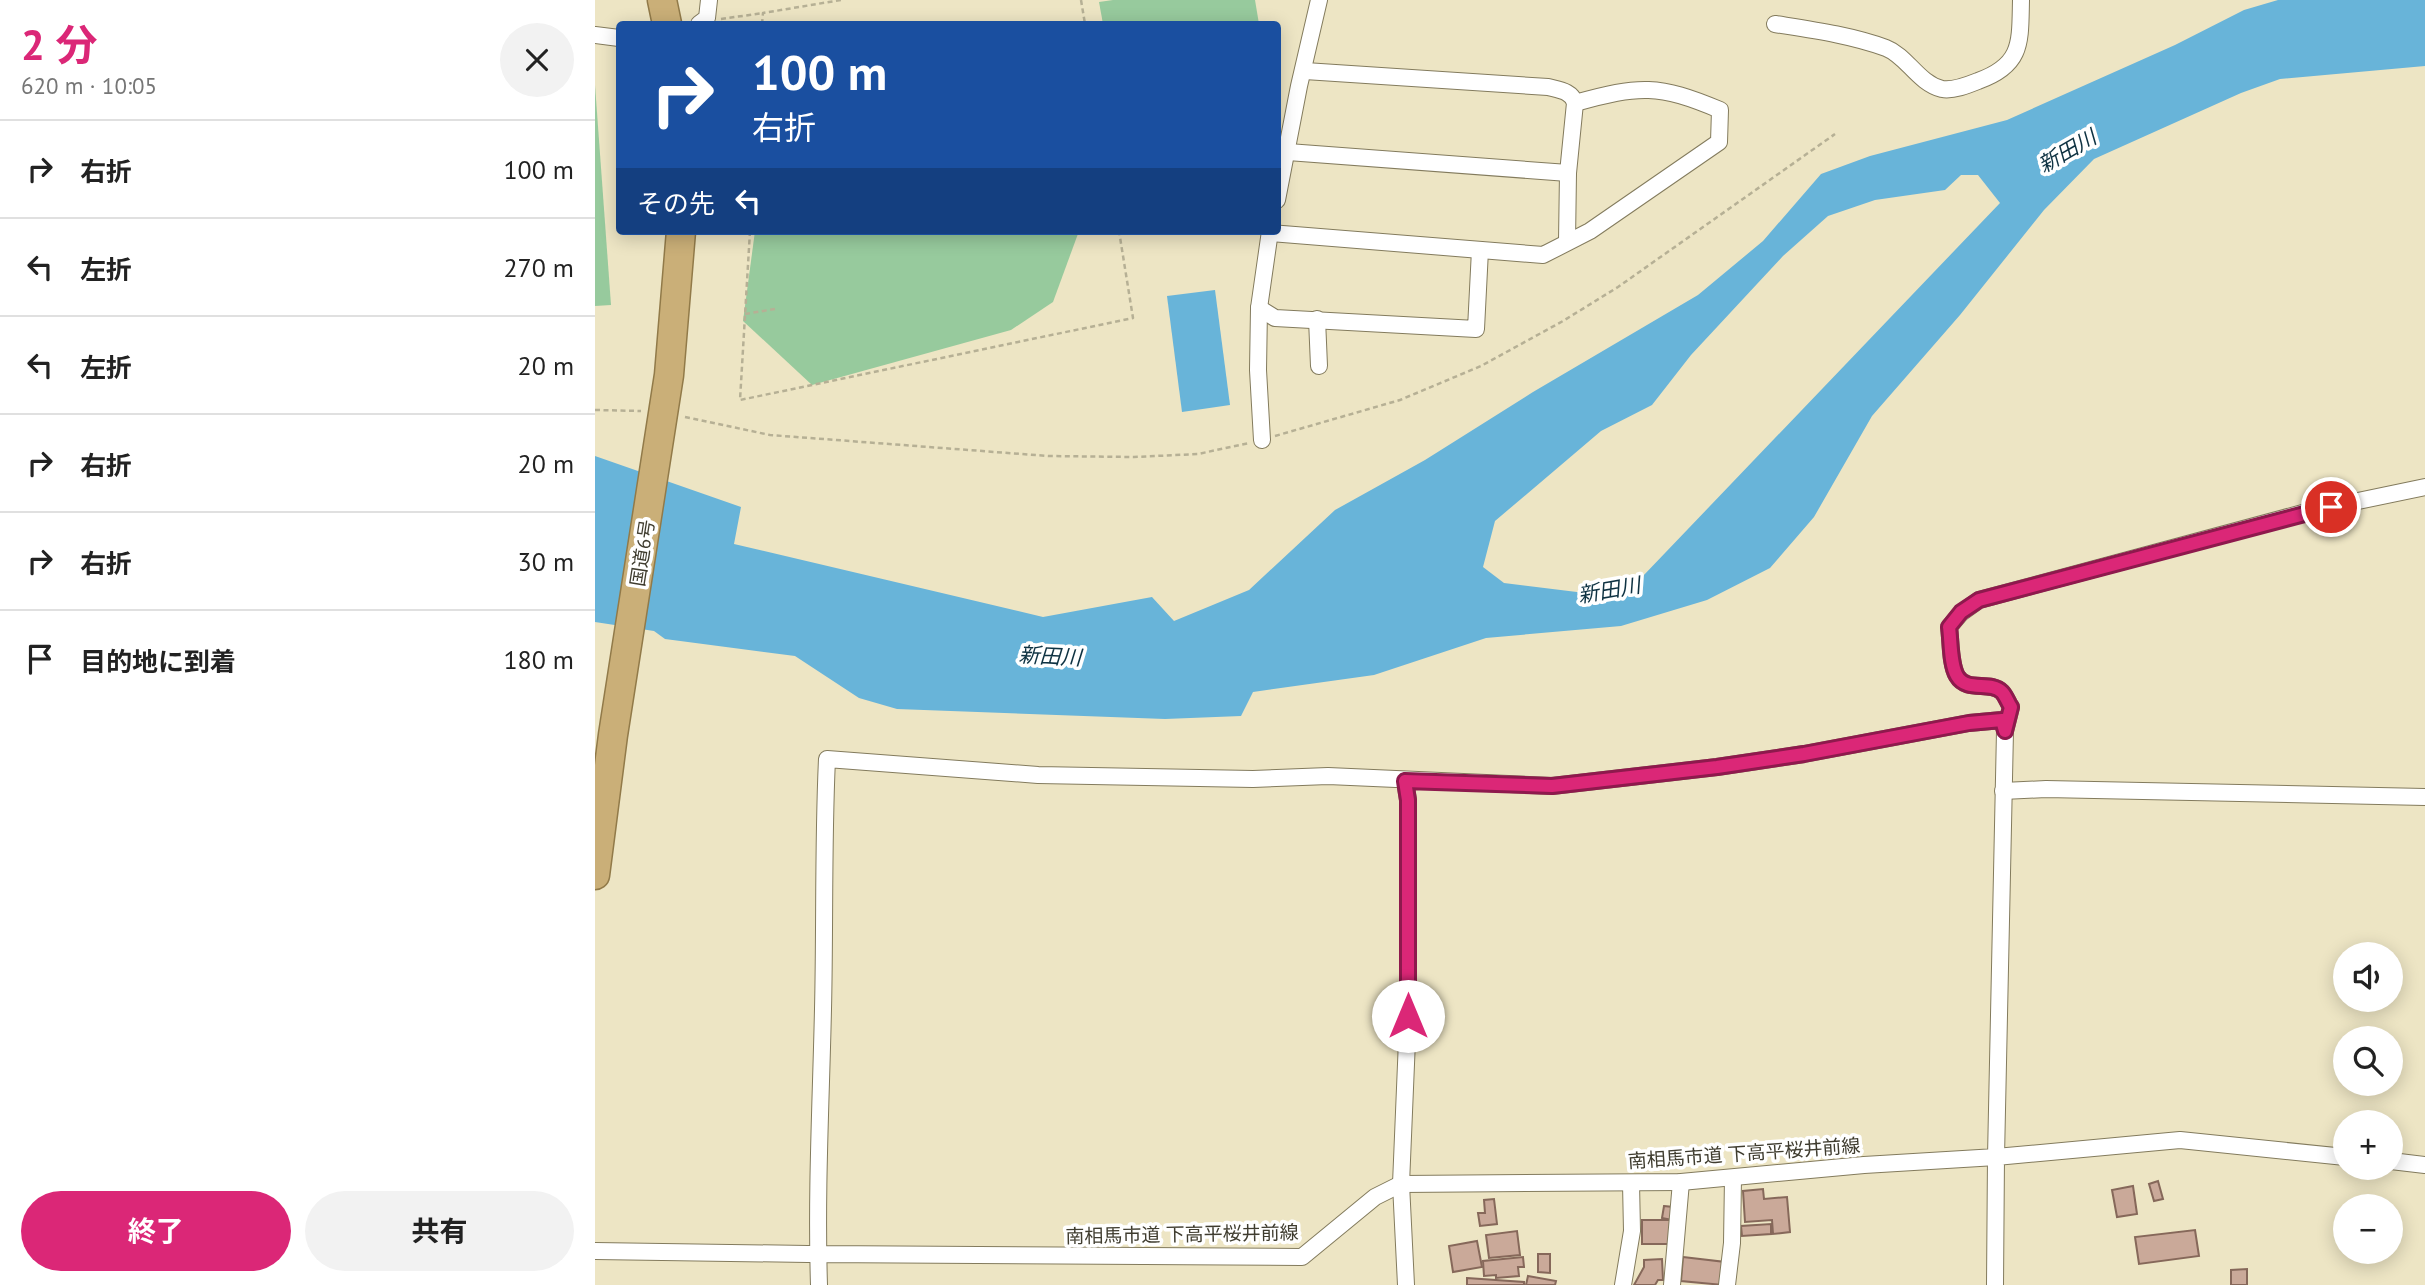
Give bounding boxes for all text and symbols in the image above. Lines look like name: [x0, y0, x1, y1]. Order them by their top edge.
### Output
text: 2 分: [21, 17, 97, 72]
button: close: [500, 23, 574, 97]
text: 100 m: [752, 40, 887, 104]
icon: right: [637, 49, 728, 140]
text: 620 m · 10:05: [21, 71, 157, 100]
text: 右折: [752, 106, 816, 148]
water label: 新田川: [2033, 123, 2103, 178]
icon: right: [21, 150, 59, 188]
text: 100 m: [503, 153, 574, 186]
text: 右折: [80, 155, 132, 188]
icon: left: [729, 182, 767, 220]
text: その先: [637, 187, 715, 220]
icon: left: [21, 248, 59, 286]
text: 270 m: [503, 251, 574, 284]
text: 左折: [80, 253, 132, 286]
icon: left: [21, 346, 59, 384]
text: 20 m: [518, 349, 574, 382]
text: 左折: [80, 351, 132, 384]
icon: right: [21, 444, 59, 482]
text: 20 m: [518, 447, 574, 480]
text: 右折: [80, 449, 132, 482]
pin: [2301, 477, 2361, 537]
icon: arrive: [2312, 488, 2350, 526]
street label: 国道6号: [625, 518, 659, 588]
icon: right: [21, 542, 59, 580]
text: 30 m: [518, 545, 574, 578]
text: 右折: [80, 547, 132, 580]
water label: 新田川: [1576, 571, 1644, 609]
icon: arrive: [21, 640, 59, 678]
water label: 新田川: [1018, 641, 1084, 671]
text: 180 m: [503, 643, 574, 676]
text: 目的地に到着: [80, 645, 236, 678]
map controls: [2333, 942, 2403, 1264]
button: sound: [2333, 942, 2403, 1012]
position arrow: [1371, 979, 1445, 1053]
button: search: [2333, 1026, 2403, 1096]
button: +: [2333, 1110, 2403, 1180]
street label: 南相馬市道 下高平桜井前線: [1627, 1133, 1861, 1173]
button: 終了: [21, 1191, 291, 1271]
button: 共有: [305, 1191, 574, 1271]
button: −: [2333, 1194, 2403, 1264]
street label: 南相馬市道 下高平桜井前線: [1065, 1220, 1299, 1248]

